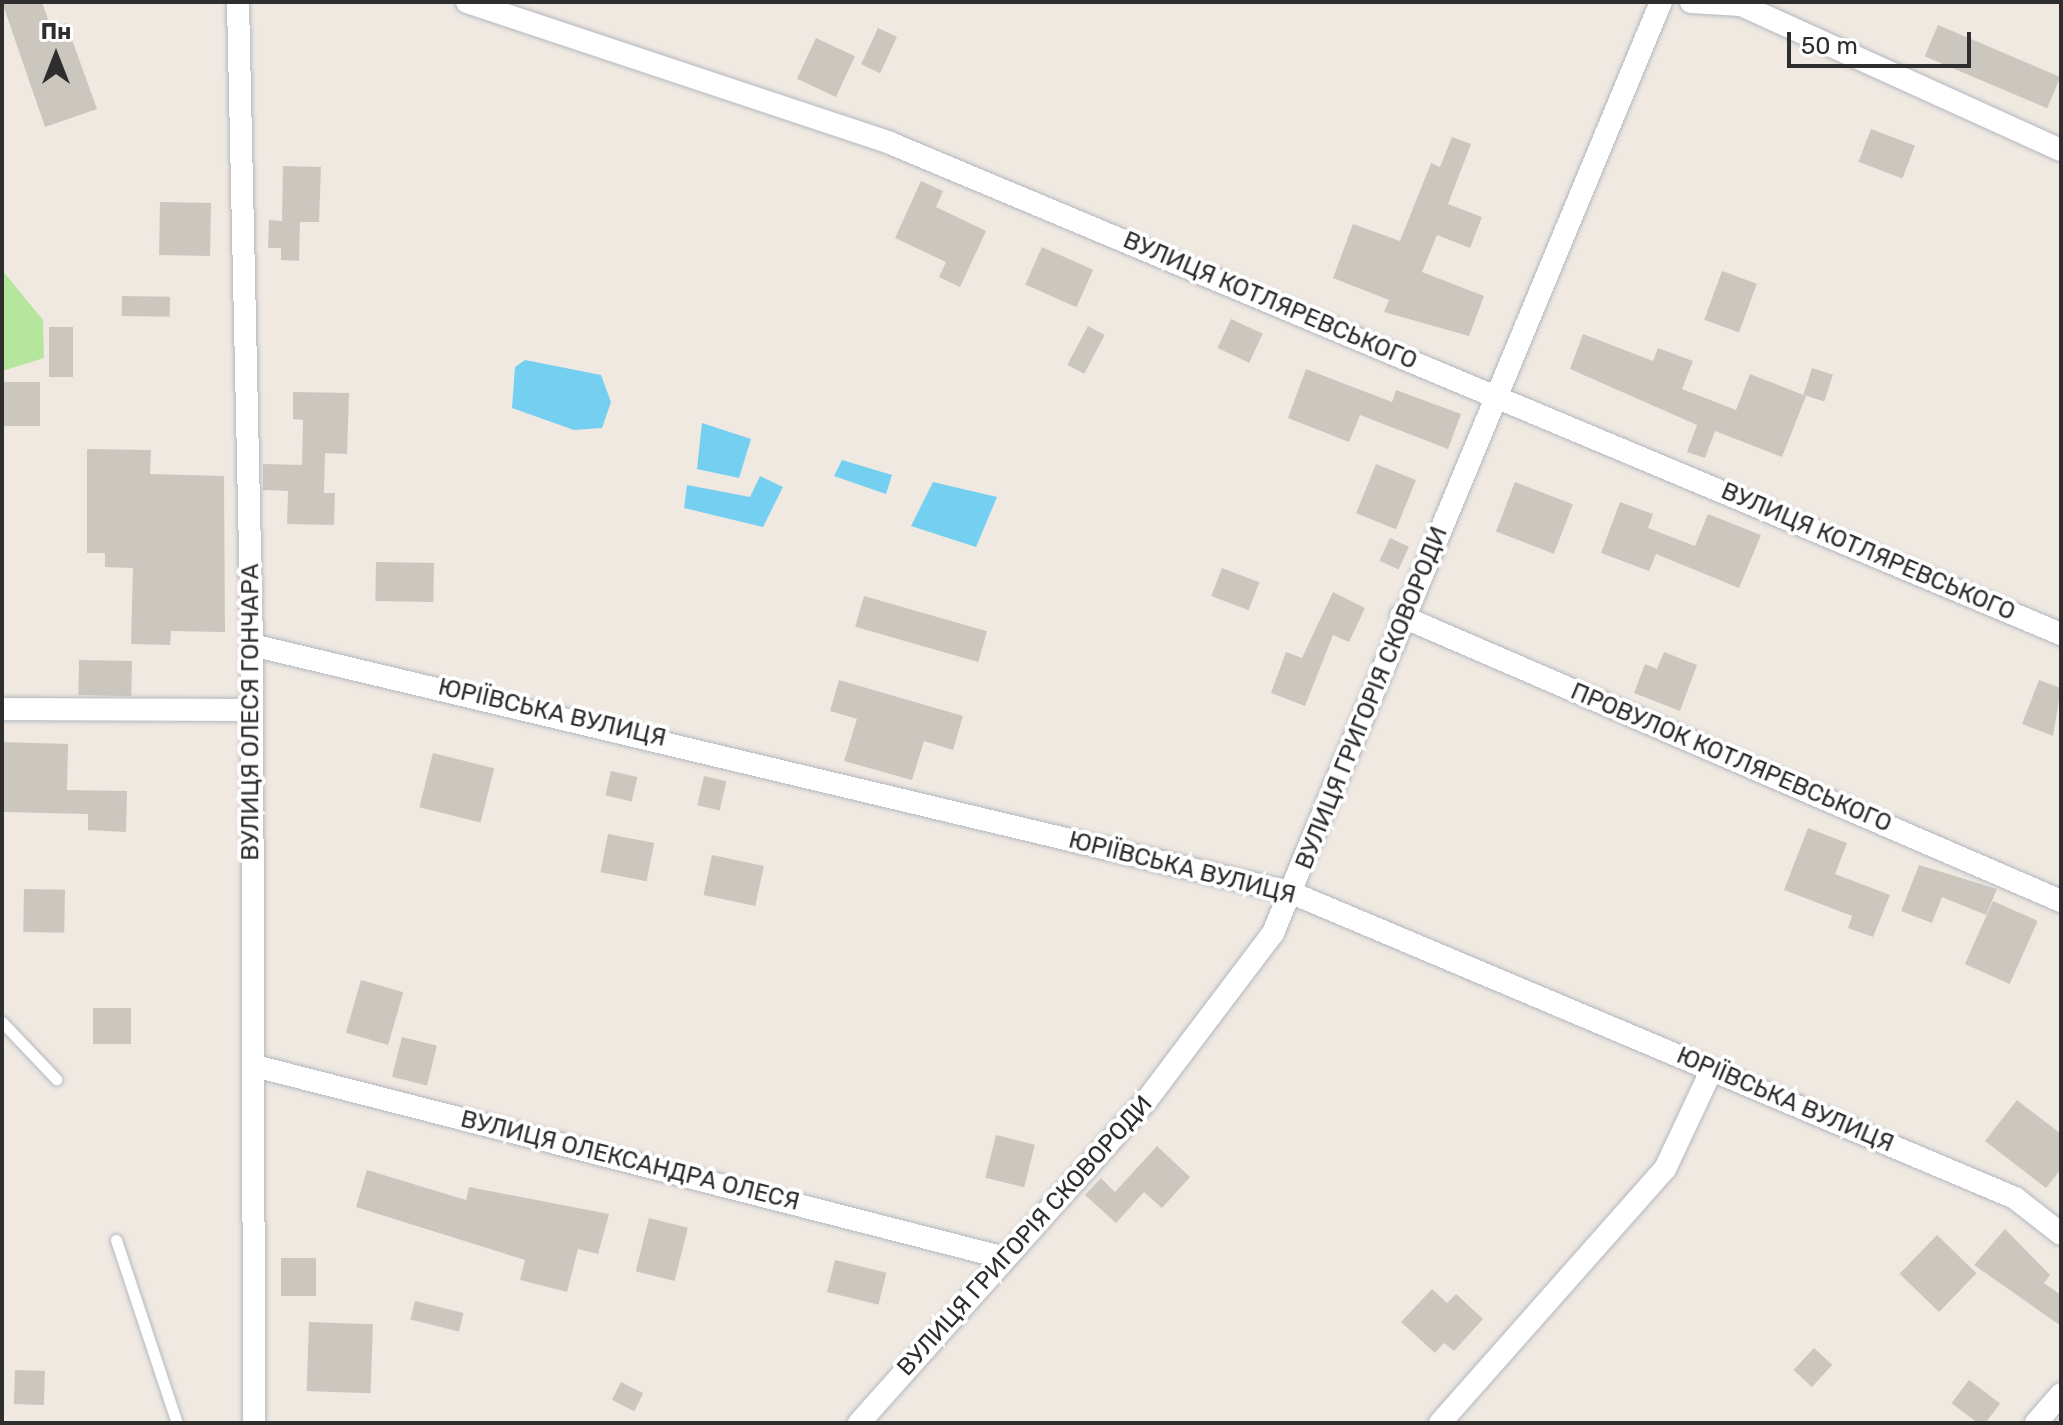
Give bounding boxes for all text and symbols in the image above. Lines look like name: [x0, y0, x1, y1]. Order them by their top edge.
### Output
north arrow: [16, 16, 96, 96]
scale bar: [1791, 16, 1975, 66]
text: Пн: [41, 18, 71, 45]
text: 50 m: [1801, 32, 1858, 60]
street label: ВУЛИЦЯ КОТЛЯРЕВСЬКОГО: [1119, 226, 1421, 376]
street label: ВУЛИЦЯ КОТЛЯРЕВСЬКОГО: [1717, 477, 2019, 627]
street label: ВУЛИЦЯ ГРИГОРІЯ СКОВОРОДИ: [1290, 523, 1454, 873]
street label: ВУЛИЦЯ ОЛЕСЯ ГОНЧАРА: [237, 563, 265, 861]
street label: ЮРІЇВСЬКА ВУЛИЦЯ: [435, 673, 669, 753]
street label: ПРОВУЛОК КОТЛЯРЕВСЬКОГО: [1566, 677, 1896, 839]
street label: ЮРІЇВСЬКА ВУЛИЦЯ: [1066, 826, 1298, 910]
street label: ЮРІЇВСЬКА ВУЛИЦЯ: [1672, 1041, 1898, 1159]
street label: ВУЛИЦЯ ГРИГОРІЯ СКОВОРОДИ: [892, 1090, 1158, 1382]
street label: ВУЛИЦЯ ОЛЕКСАНДРА ОЛЕСЯ: [458, 1105, 802, 1217]

